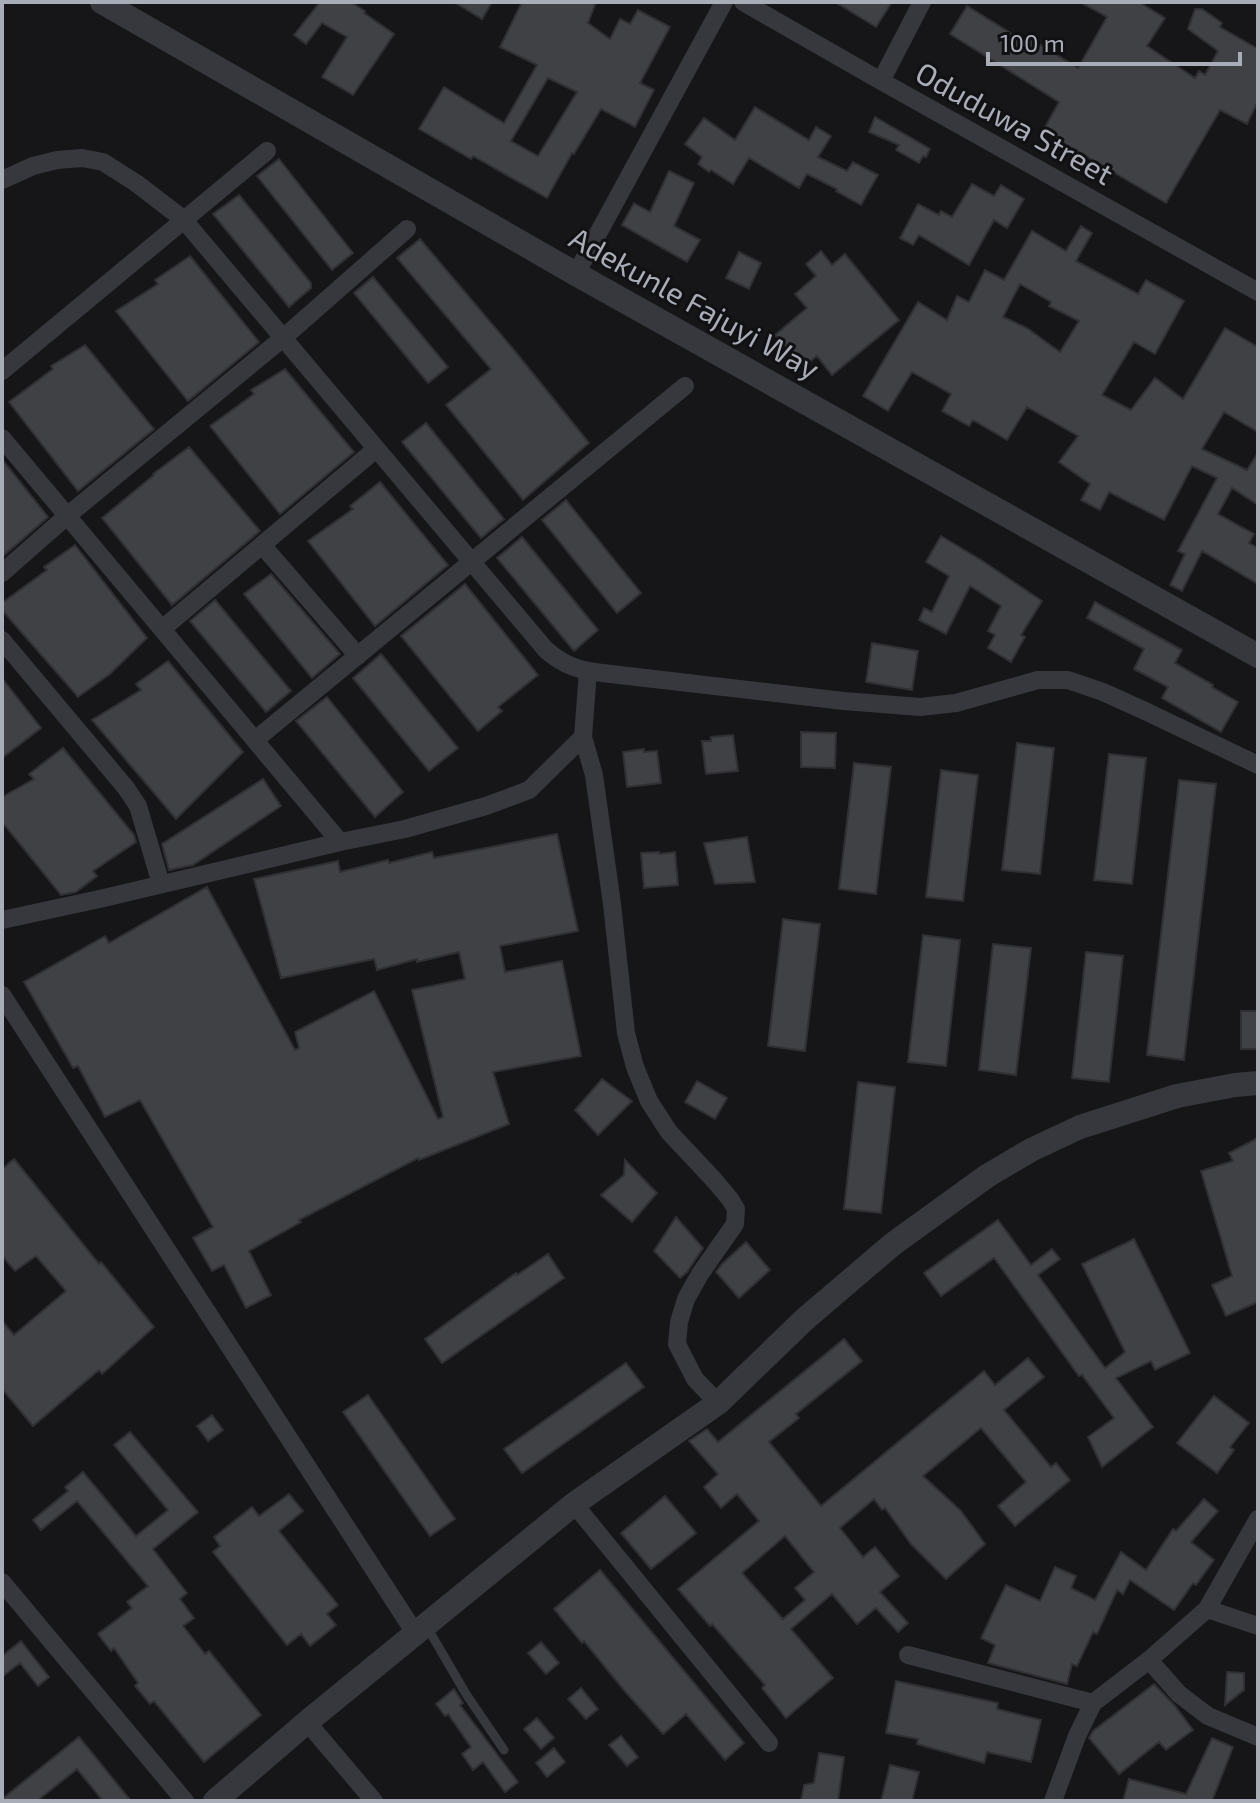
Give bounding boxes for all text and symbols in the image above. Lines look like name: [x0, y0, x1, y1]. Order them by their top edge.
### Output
scale bar: [988, 16, 1240, 66]
text: 100 m: [1000, 28, 1065, 57]
street label: Oduduwa Street: [910, 53, 1120, 191]
street label: Adekunle Fajuyi Way: [564, 219, 826, 386]

